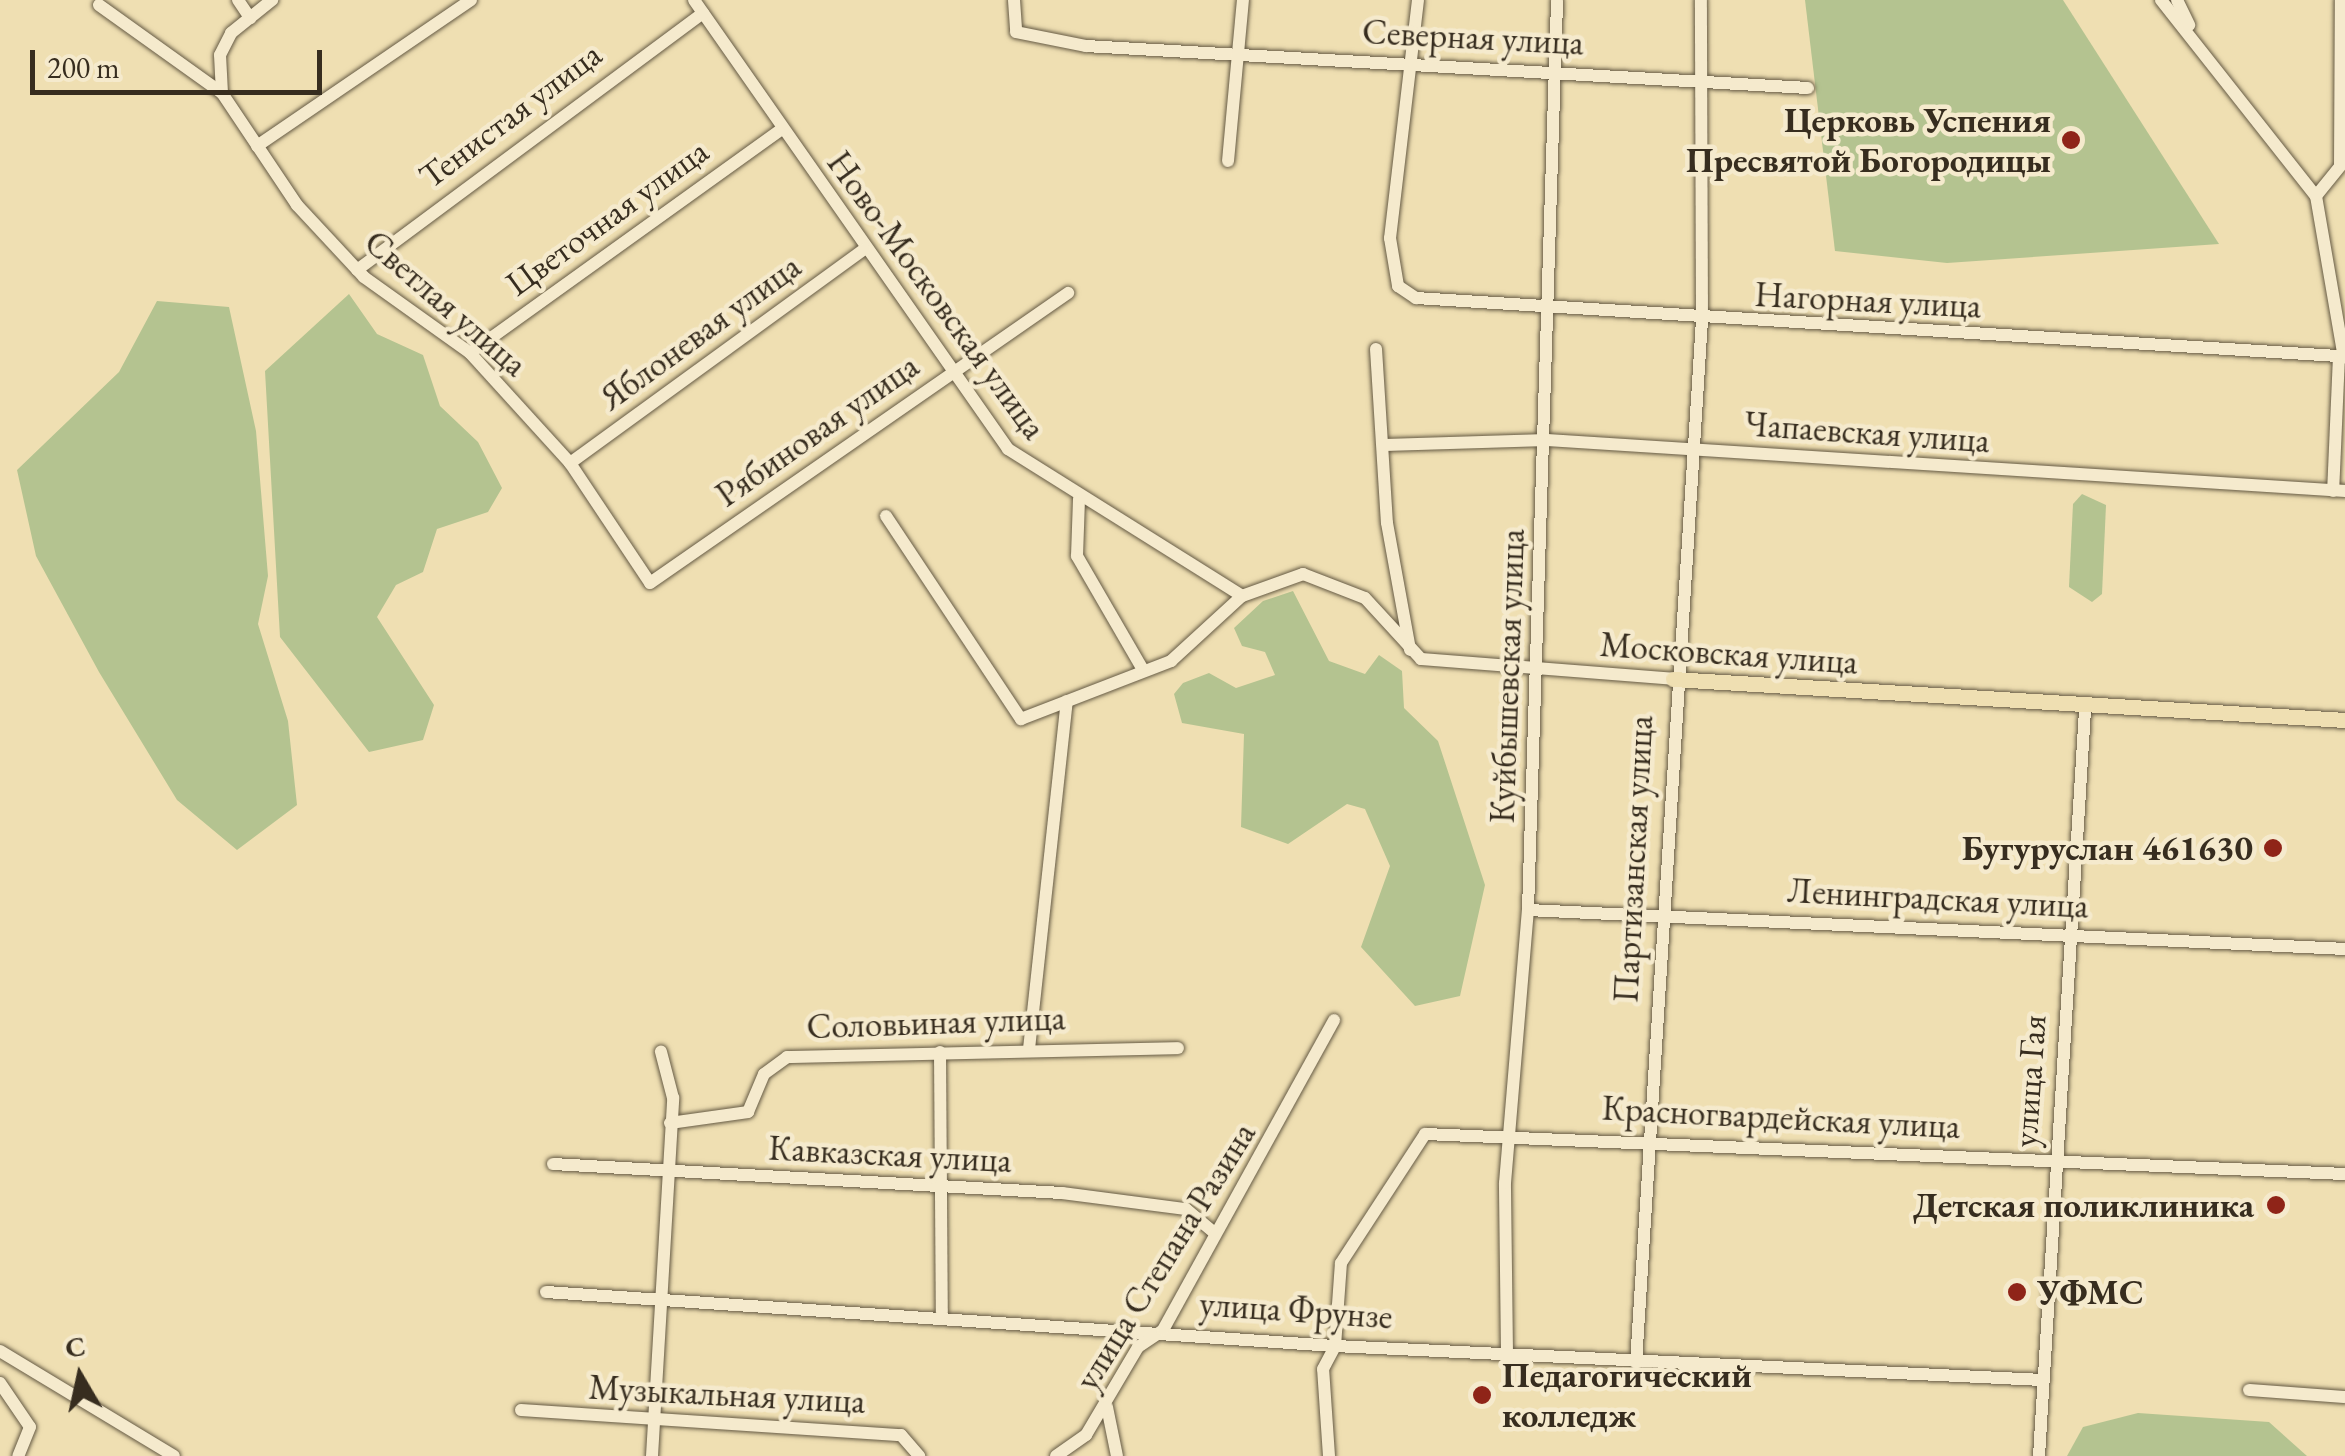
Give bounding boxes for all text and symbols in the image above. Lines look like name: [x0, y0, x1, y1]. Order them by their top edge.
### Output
street label: Северная улица: [1361, 10, 1585, 64]
scale bar: [35, 30, 328, 92]
street label: Тенистая улица: [411, 33, 609, 197]
text: 200 m: [47, 48, 120, 87]
place label: Церковь Успения Пресвятой Богородицы: [1686, 99, 2051, 181]
marker: Церковь Успения Пресвятой Богородицы: [2060, 129, 2082, 151]
street label: Цветочная улица: [498, 130, 716, 304]
street label: Ново-Московская улица: [818, 143, 1056, 447]
street label: Светлая улица: [356, 221, 536, 385]
street label: Яблоневая улица: [591, 245, 809, 419]
street label: Нагорная улица: [1754, 273, 1982, 327]
street label: Рябиновая улица: [708, 345, 926, 515]
street label: Чапаевская улица: [1743, 402, 1991, 462]
street label: Куйбышевская улица: [1481, 528, 1533, 824]
street label: Московская улица: [1599, 623, 1859, 683]
street label: Партизанская улица: [1604, 714, 1662, 1004]
place label: Бугуруслан 461630: [1962, 827, 2253, 869]
marker: Бугуруслан 461630: [2262, 837, 2284, 859]
street label: Ленинградская улица: [1786, 869, 2090, 927]
street label: Соловьиная улица: [806, 996, 1066, 1048]
street label: улица Гая: [2003, 1013, 2055, 1149]
street label: Красногвардейская улица: [1601, 1087, 1961, 1147]
street label: улица Степана Разина: [1066, 1114, 1264, 1398]
street label: Кавказская улица: [767, 1127, 1013, 1181]
place label: Детская поликлиника: [1913, 1184, 2254, 1226]
marker: Детская поликлиника: [2263, 1192, 2289, 1218]
place label: УФМС: [2037, 1271, 2144, 1313]
marker: УФМС: [2006, 1281, 2028, 1303]
street label: улица Фрунзе: [1198, 1282, 1394, 1338]
north arrow: [30, 1326, 130, 1426]
text: С: [63, 1327, 88, 1366]
place label: Педагогический колледж: [1502, 1354, 1752, 1436]
street label: Музыкальная улица: [588, 1366, 866, 1422]
marker: Педагогический колледж: [1471, 1384, 1493, 1406]

